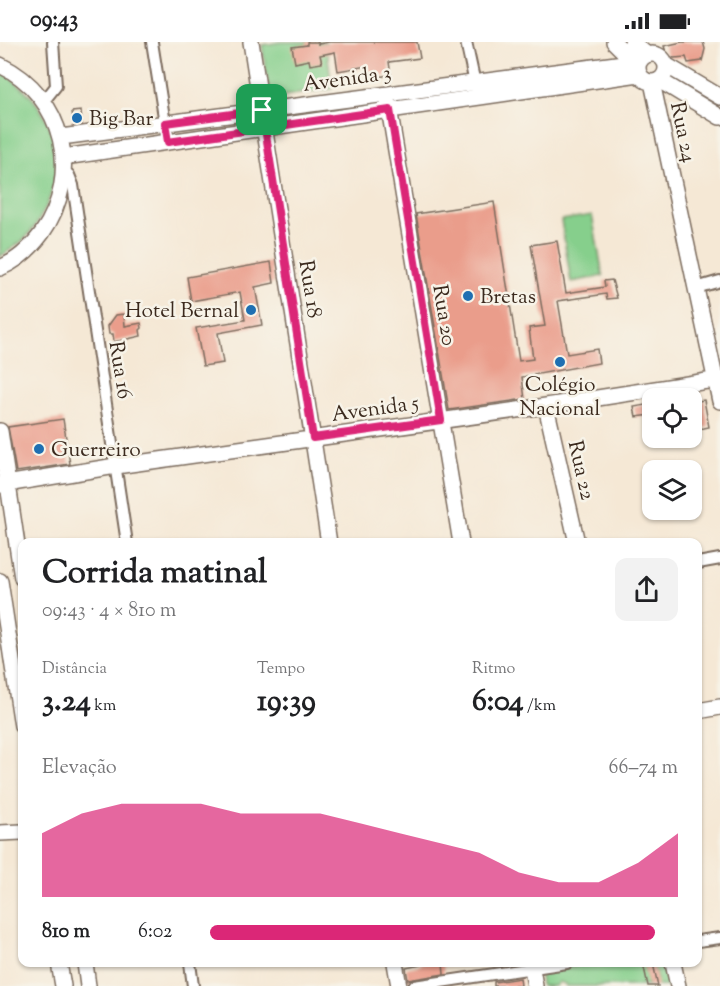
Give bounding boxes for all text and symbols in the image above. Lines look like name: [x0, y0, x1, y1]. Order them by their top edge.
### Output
text: 09:43: [30, 5, 78, 37]
street label: Avenida 3: [301, 59, 393, 101]
pin: [236, 84, 287, 135]
icon: arrive: [245, 93, 278, 126]
street label: Rua 24: [661, 99, 703, 165]
place label: Big Bar: [89, 105, 153, 135]
marker: Big Bar: [70, 111, 84, 125]
street label: Rua 18: [290, 258, 328, 320]
street label: Rua 20: [423, 283, 463, 348]
place label: Bretas: [480, 283, 536, 313]
marker: Bretas: [461, 289, 475, 303]
place label: Hotel Bernal: [125, 297, 239, 327]
marker: Hotel Bernal: [244, 303, 258, 317]
street label: Rua 16: [100, 339, 138, 401]
marker: Colégio Nacional: [553, 355, 567, 369]
place label: Colégio Nacional: [520, 371, 601, 425]
map controls: [642, 388, 702, 520]
button: locate: [642, 388, 702, 448]
street label: Avenida 5: [330, 389, 421, 431]
place label: Guerreiro: [51, 436, 141, 466]
street label: Rua 22: [559, 438, 601, 503]
marker: Guerreiro: [32, 442, 46, 456]
button: layers: [642, 460, 702, 520]
text: Corrida matinal: [42, 550, 267, 598]
button: share: [615, 558, 678, 621]
text: 09:43 · 4 × 810 m: [42, 597, 176, 626]
text: Distância: [42, 658, 107, 681]
text: Tempo: [257, 658, 305, 681]
text: Ritmo: [472, 658, 515, 681]
text: 3.24: [42, 681, 91, 724]
text: 19:39: [257, 681, 316, 724]
text: 6:04: [472, 681, 524, 724]
text: km: [91, 695, 116, 718]
text: /km: [524, 695, 556, 718]
text: Elevação: [42, 754, 117, 783]
text: 66–74 m: [609, 754, 678, 783]
text: 810 m: [42, 918, 90, 947]
text: 6:02: [138, 918, 172, 947]

